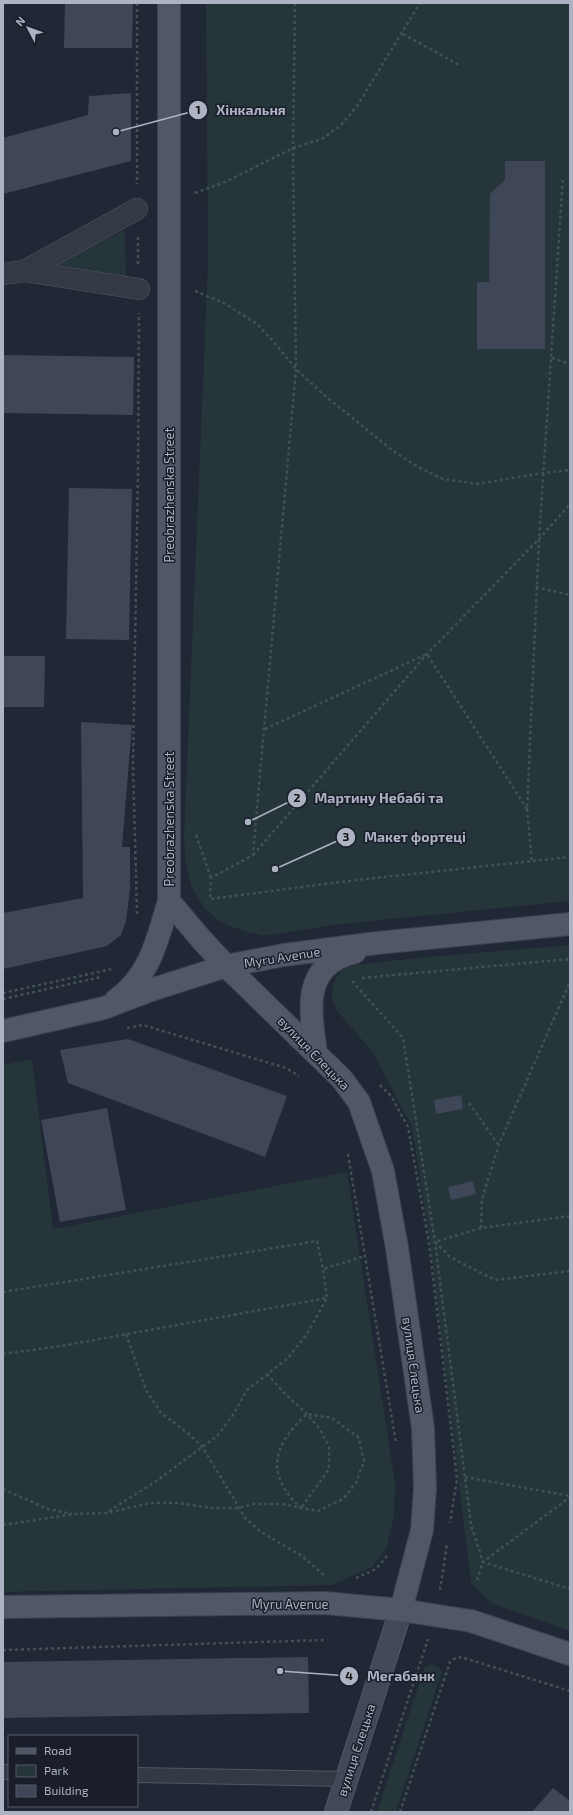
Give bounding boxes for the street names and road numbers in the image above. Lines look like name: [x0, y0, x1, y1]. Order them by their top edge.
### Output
street label: Preobrazhenska Street: [161, 427, 177, 562]
street label: Preobrazhenska Street: [161, 751, 177, 886]
street label: Myru Avenue: [243, 943, 321, 971]
street label: вулиця Єлецька: [275, 1013, 353, 1093]
street label: вулиця Єлецька: [399, 1316, 429, 1414]
street label: Myru Avenue: [251, 1596, 329, 1612]
street label: вулиця Єлецька: [333, 1702, 379, 1798]

